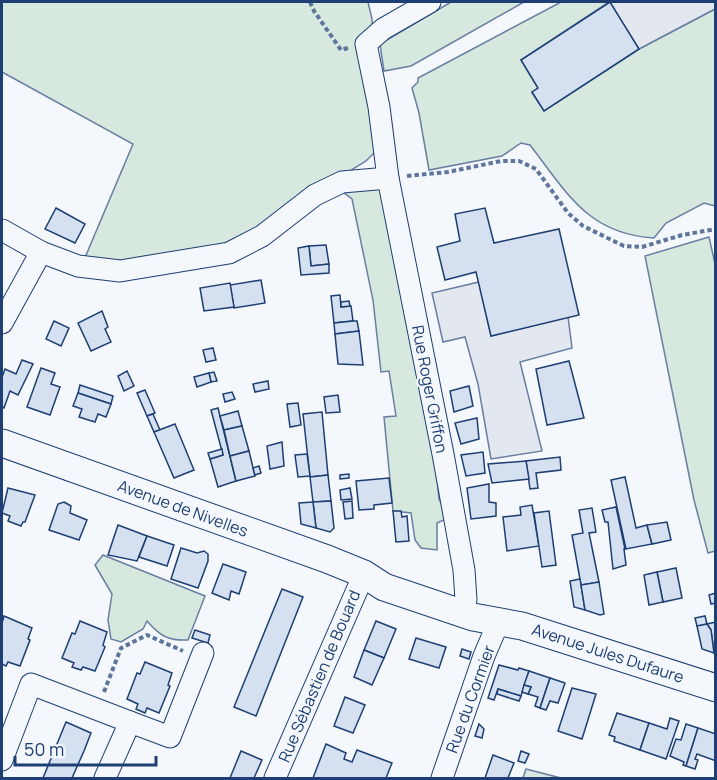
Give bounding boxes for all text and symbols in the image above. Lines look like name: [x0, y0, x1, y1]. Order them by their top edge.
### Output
street label: Rue Roger Griffon: [407, 323, 453, 455]
street label: Avenue de Nivelles: [115, 474, 251, 542]
street label: Rue Sébastien de Bouard: [273, 587, 365, 765]
street label: Avenue Jules Dufaure: [529, 618, 687, 688]
street label: Rue du Cormier: [440, 642, 500, 756]
scale bar: [15, 729, 156, 767]
text: 50 m: [24, 737, 64, 761]

